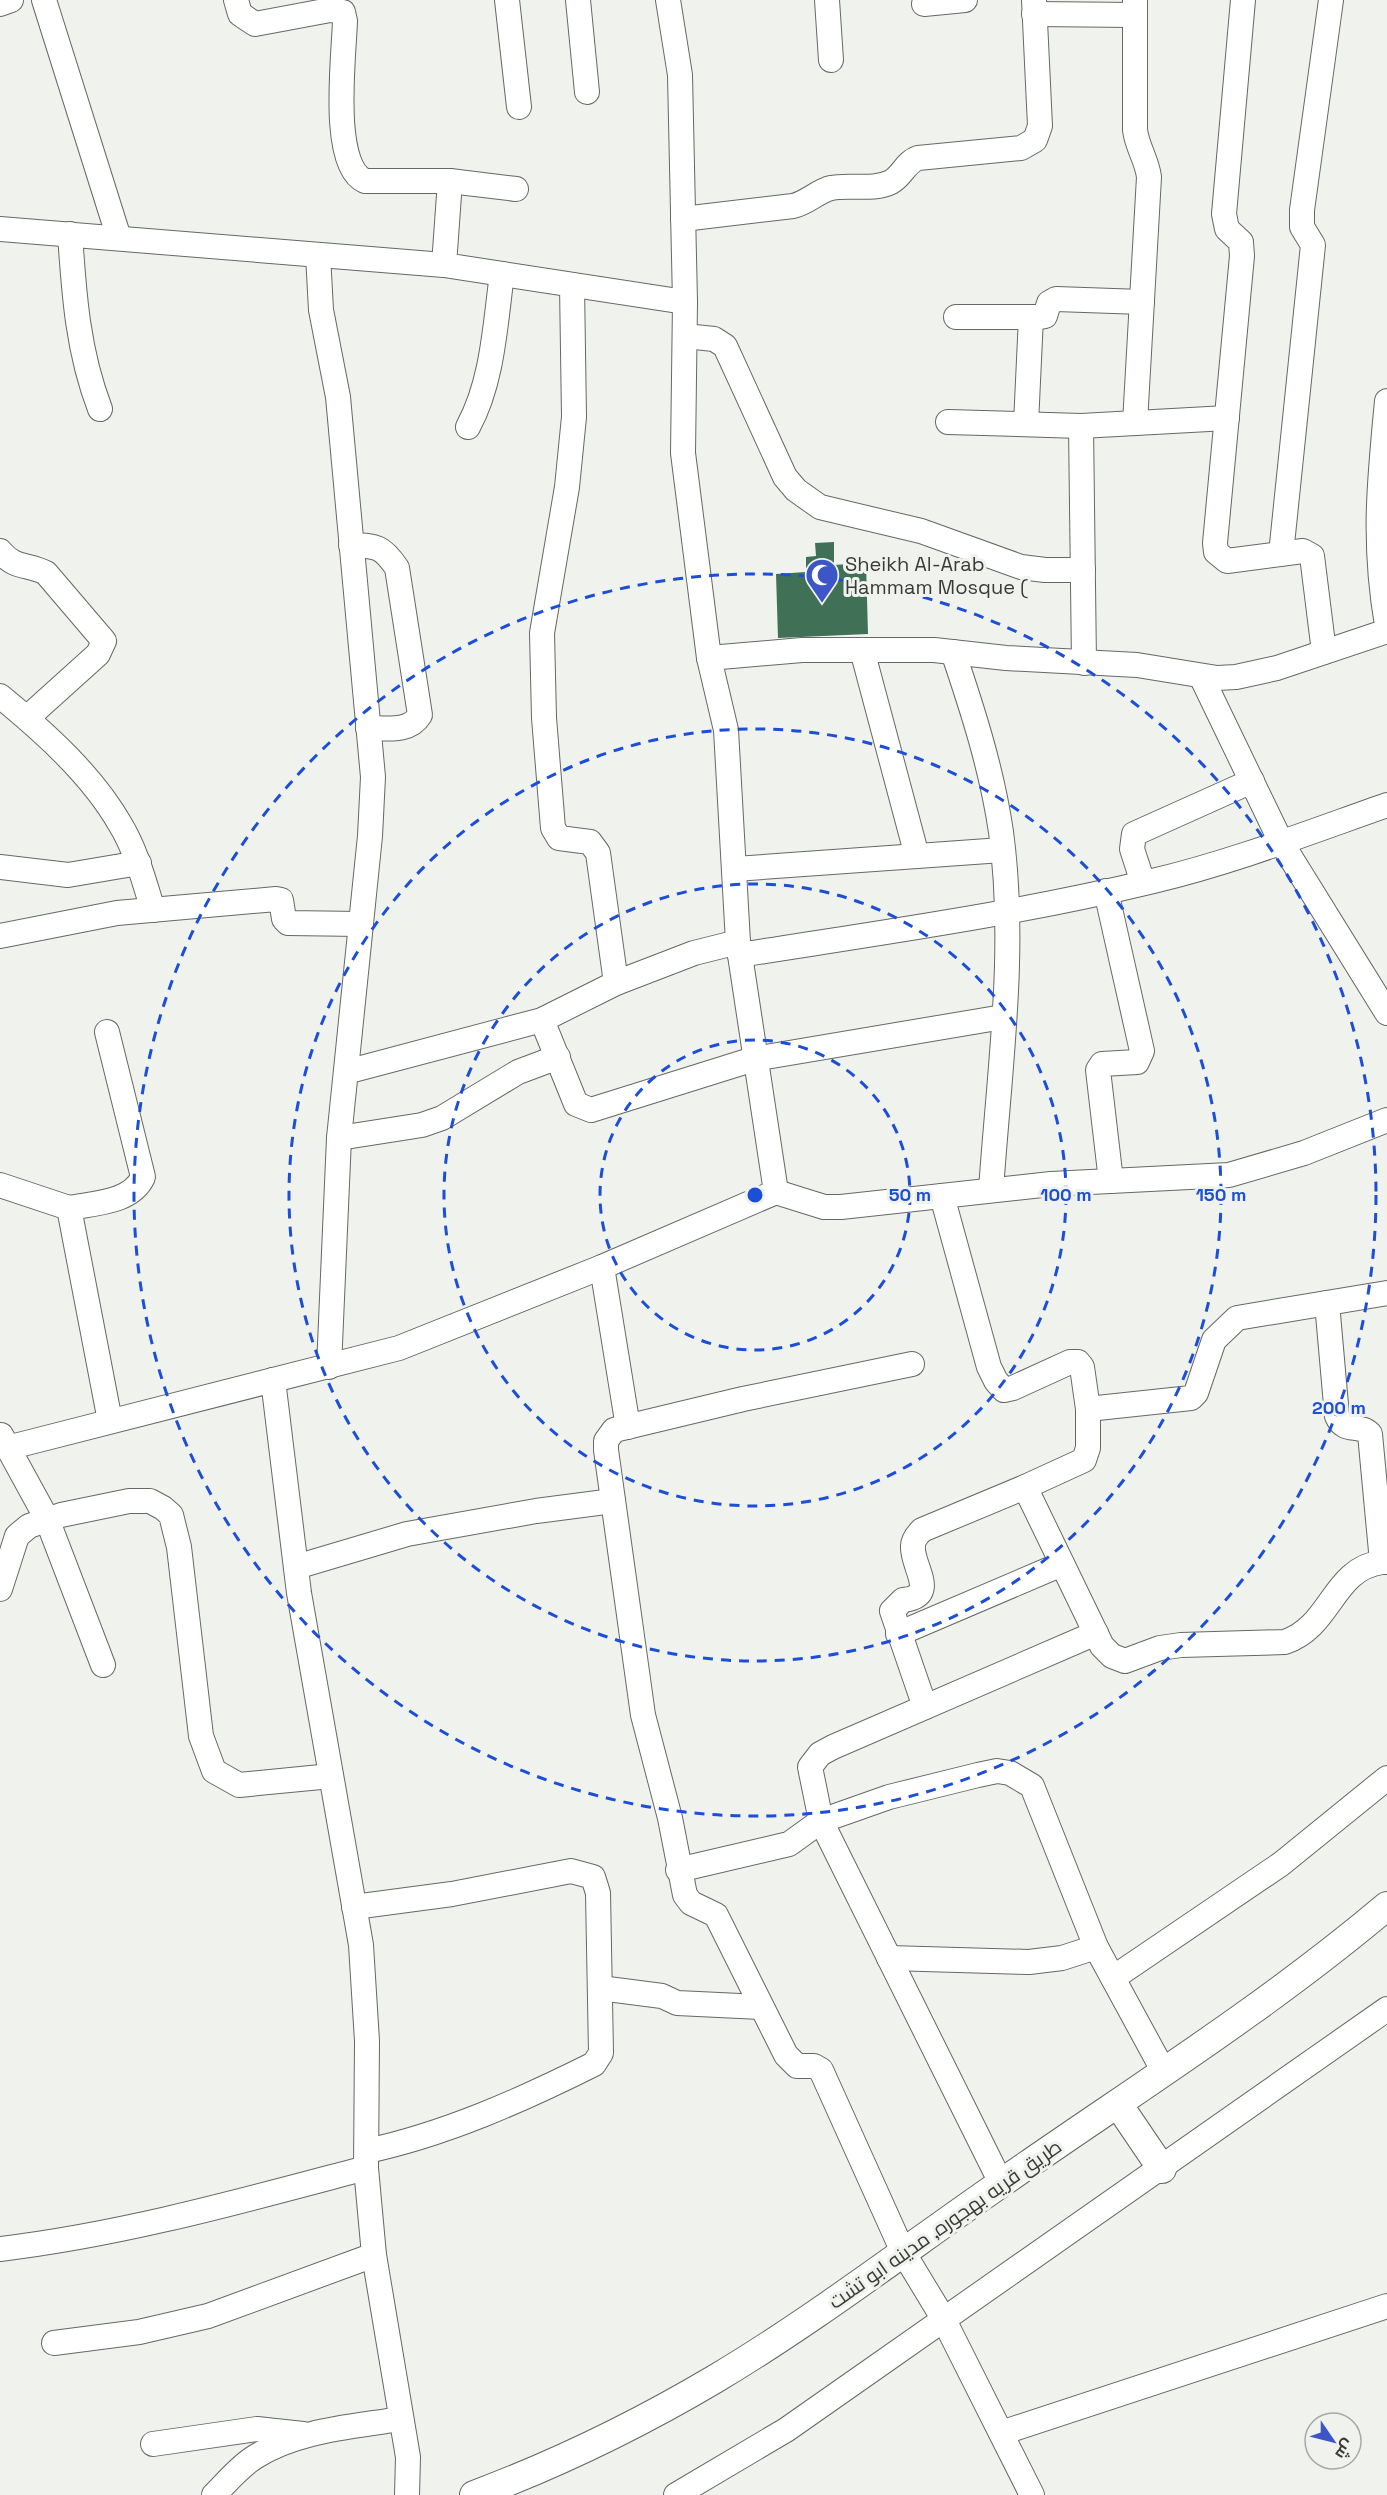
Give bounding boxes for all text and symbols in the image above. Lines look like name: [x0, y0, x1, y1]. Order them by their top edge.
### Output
place label: Sheikh Al-Arab Hammam Mosque (: [845, 551, 1028, 600]
mosque icon: Sheikh Al-Arab Hammam Mosque (: [804, 557, 840, 604]
text: 50 m: [889, 1183, 931, 1206]
text: 100 m: [1040, 1183, 1092, 1206]
text: 150 m: [1196, 1183, 1246, 1206]
centre of rings: [745, 1185, 765, 1205]
text: 200 m: [1312, 1396, 1366, 1419]
street label: طريق قريه بهجوره, مدينه ابو تشت: [823, 2133, 1067, 2315]
north arrow: [1303, 2411, 1363, 2471]
text: ش: [1330, 2435, 1359, 2464]

